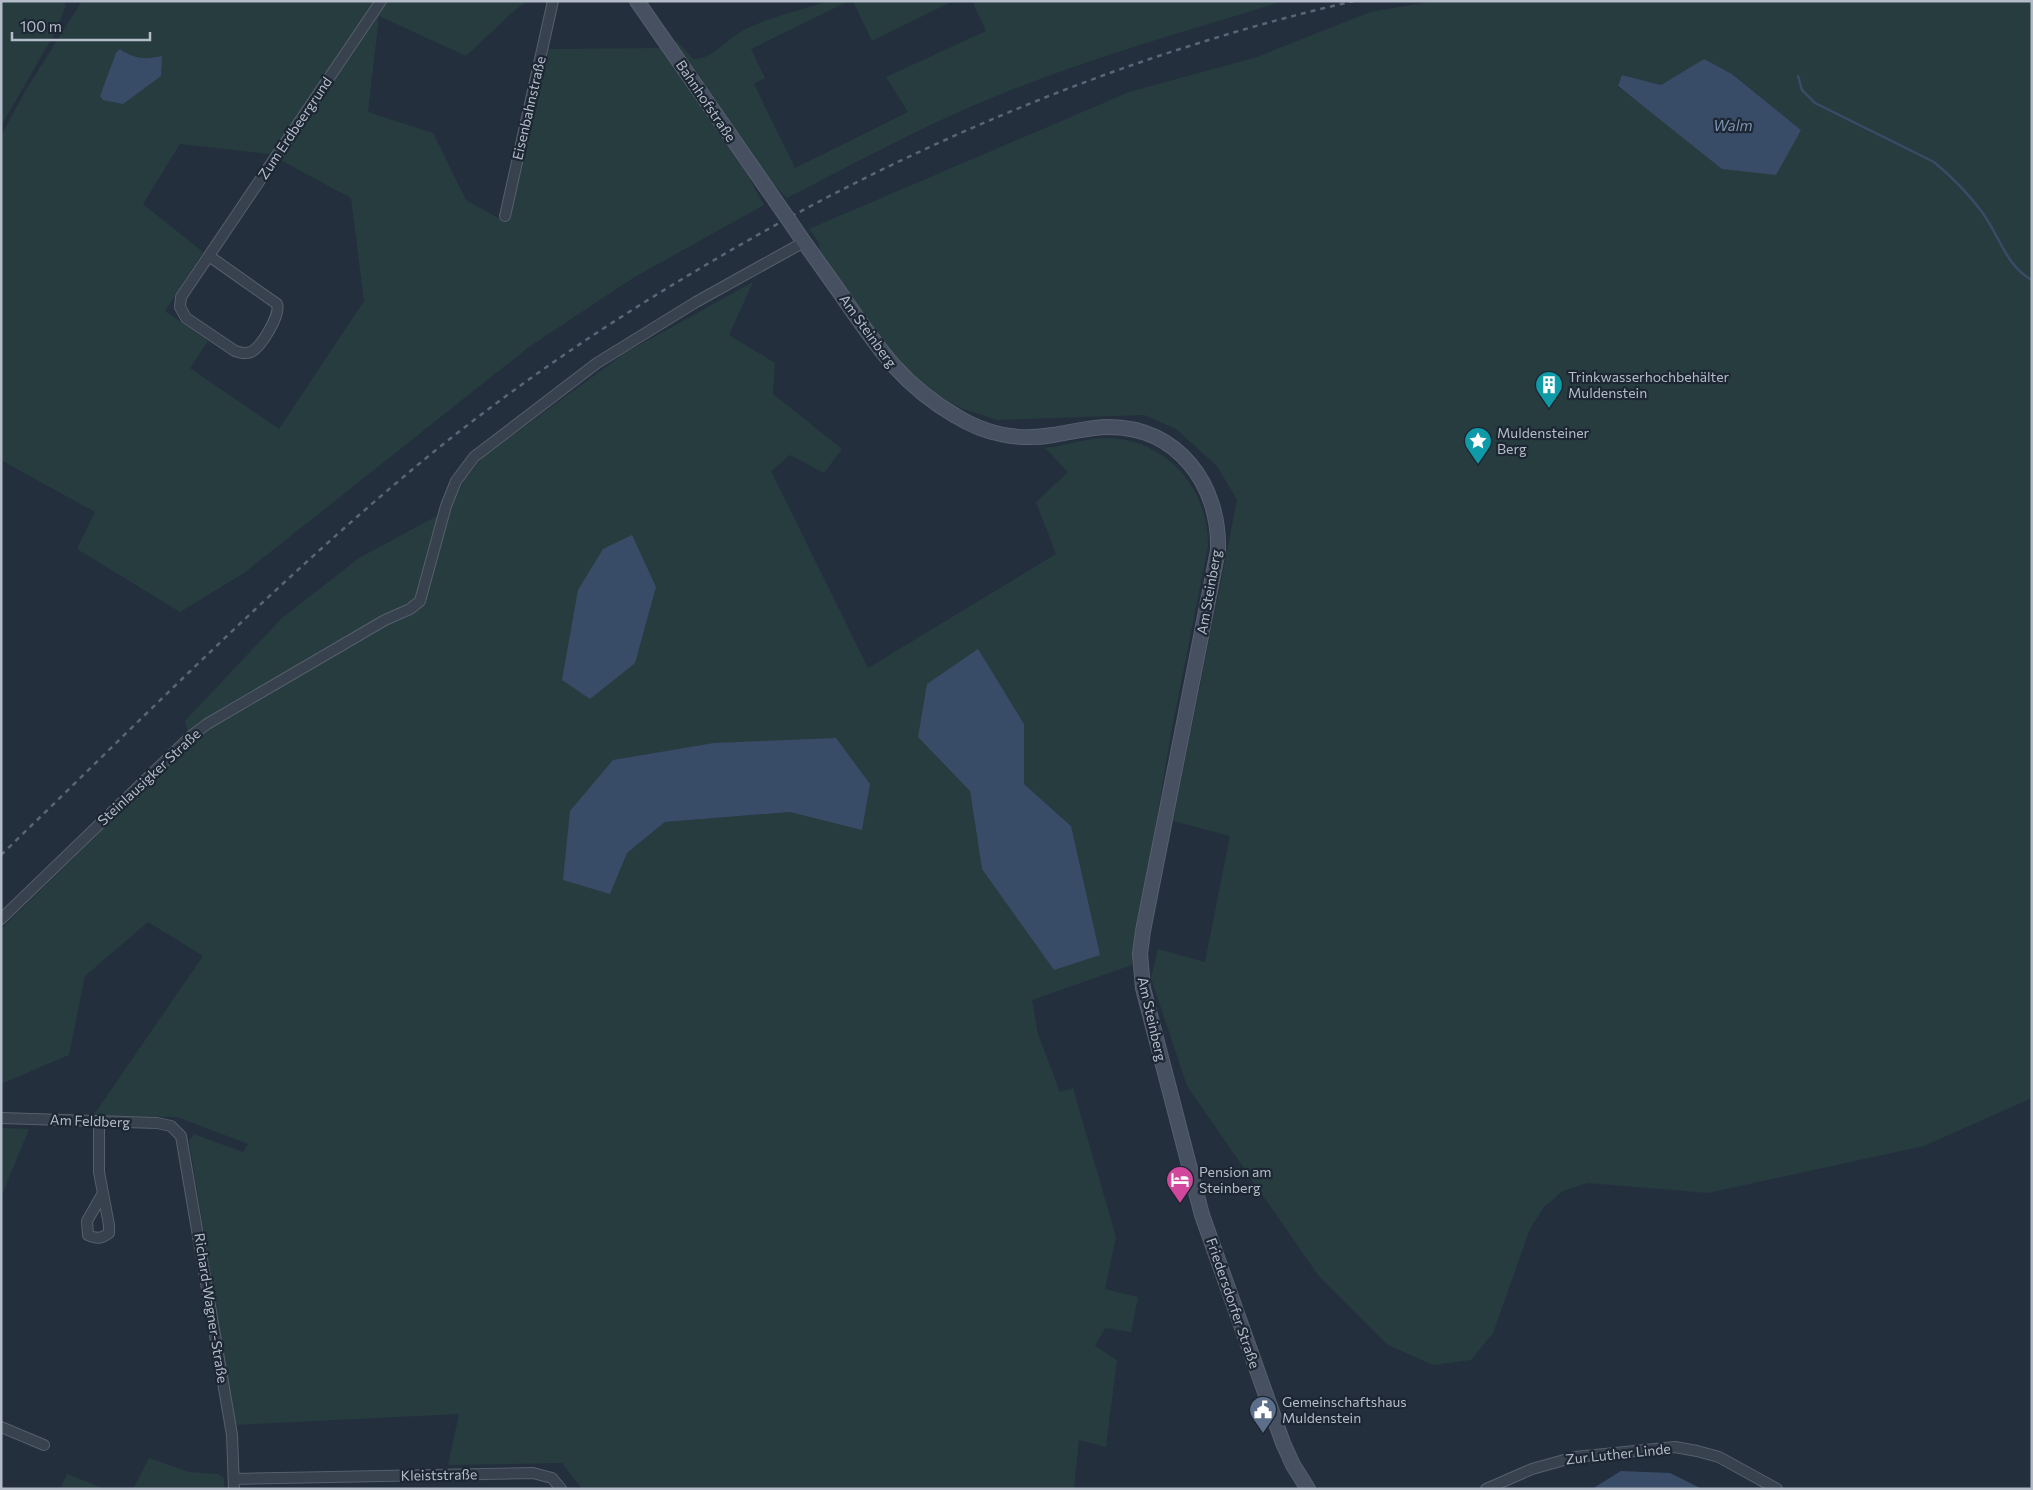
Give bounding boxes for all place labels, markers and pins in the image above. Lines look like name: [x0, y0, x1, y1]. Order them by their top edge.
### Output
place label: Trinkwasserhochbehälter Muldenstein: [1568, 368, 1730, 401]
building icon: Trinkwasserhochbehälter Muldenstein: [1534, 370, 1564, 409]
place label: Muldensteiner Berg: [1497, 424, 1590, 457]
place icon: Muldensteiner Berg: [1463, 426, 1493, 465]
place label: Pension am Steinberg: [1199, 1163, 1272, 1196]
hotel icon: Pension am Steinberg: [1165, 1165, 1195, 1204]
place label: Gemeinschaftshaus Muldenstein: [1282, 1393, 1407, 1426]
public building icon: Gemeinschaftshaus Muldenstein: [1248, 1395, 1278, 1434]

